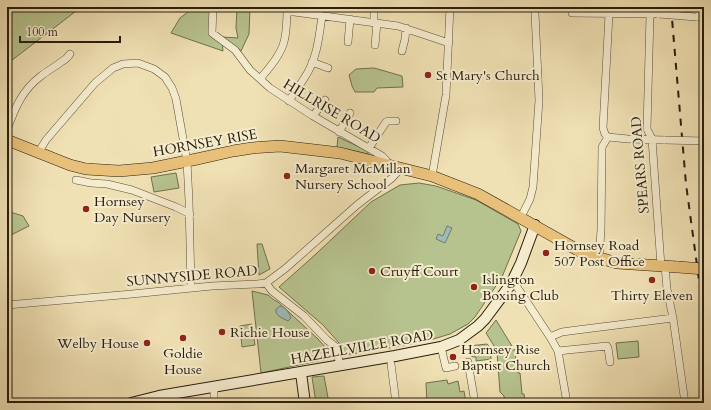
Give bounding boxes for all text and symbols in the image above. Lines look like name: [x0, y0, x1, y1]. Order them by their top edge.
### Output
scale bar: [20, 18, 120, 44]
text: 100 m: [26, 24, 59, 40]
place label: St Mary's Church: [436, 66, 540, 85]
marker: St Mary's Church: [423, 70, 433, 80]
street label: HILLRISE ROAD: [280, 74, 384, 148]
street label: SPEARS ROAD: [626, 116, 654, 214]
street label: HORNSEY RISE: [151, 124, 259, 162]
place label: Margaret McMillan Nursery School: [295, 159, 411, 194]
marker: Margaret McMillan Nursery School: [282, 171, 292, 181]
place label: Hornsey Day Nursery: [94, 192, 171, 227]
marker: Hornsey Day Nursery: [81, 204, 91, 214]
place label: Hornsey Road 507 Post Office: [554, 236, 645, 271]
marker: Hornsey Road 507 Post Office: [541, 248, 551, 258]
street label: SUNNYSIDE ROAD: [126, 261, 258, 291]
place label: Cruyff Court: [380, 262, 459, 281]
marker: Cruyff Court: [367, 266, 377, 276]
place label: Islington Boxing Club: [482, 270, 559, 305]
marker: Thirty Eleven: [647, 275, 657, 285]
marker: Islington Boxing Club: [469, 282, 479, 292]
place label: Thirty Eleven: [611, 286, 693, 305]
place label: Richie House: [230, 323, 310, 342]
street label: HAZELLVILLE ROAD: [289, 325, 435, 369]
marker: Richie House: [217, 327, 227, 337]
marker: Goldie House: [178, 333, 188, 343]
place label: Welby House: [56, 334, 139, 353]
marker: Welby House: [142, 338, 152, 348]
place label: Hornsey Rise Baptist Church: [461, 340, 551, 375]
place label: Goldie House: [163, 344, 203, 379]
marker: Hornsey Rise Baptist Church: [448, 352, 458, 362]

